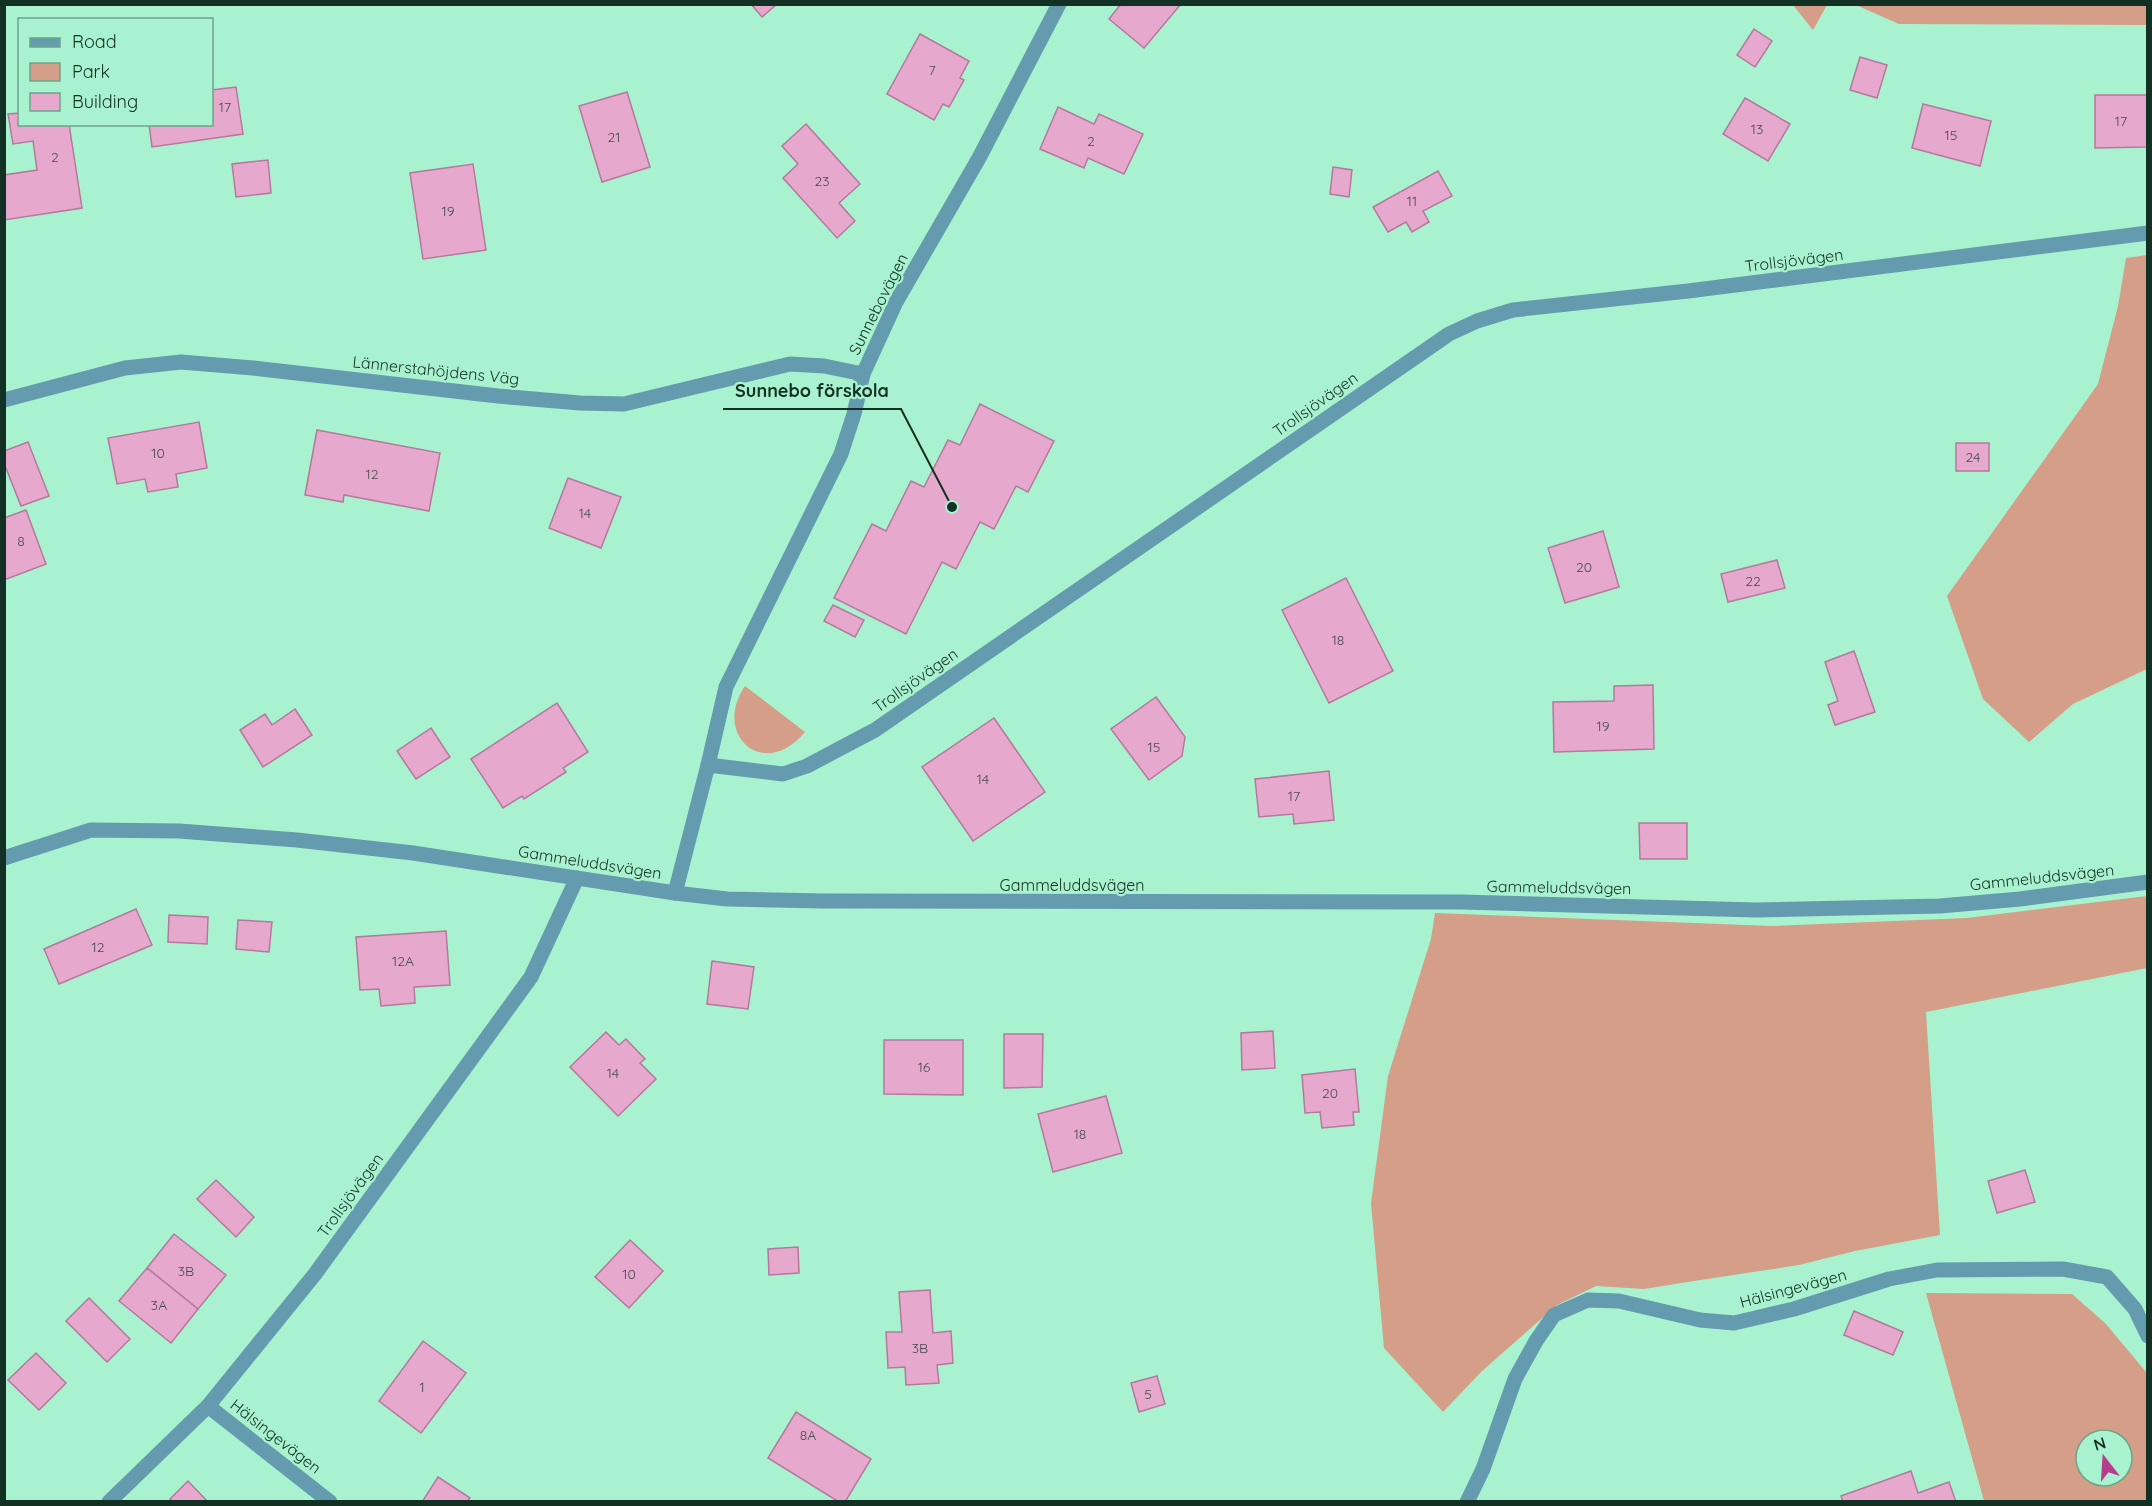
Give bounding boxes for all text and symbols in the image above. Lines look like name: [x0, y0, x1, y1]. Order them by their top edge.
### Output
legend: [18, 18, 213, 126]
text: Road: [72, 30, 117, 53]
text: Park: [72, 60, 110, 83]
house number: 7: [928, 61, 936, 79]
text: Building: [72, 90, 138, 113]
house number: 17: [219, 98, 231, 116]
house number: 17: [2115, 112, 2127, 130]
house number: 13: [1751, 120, 1763, 138]
house number: 15: [1945, 126, 1957, 144]
house number: 21: [608, 128, 620, 146]
house number: 2: [1087, 132, 1095, 150]
house number: 2: [51, 148, 59, 166]
house number: 23: [814, 172, 830, 190]
house number: 11: [1407, 192, 1417, 210]
house number: 19: [442, 202, 455, 220]
street label: Trollsjövägen: [1744, 244, 1844, 276]
street label: Sunnebovägen: [844, 250, 912, 358]
street label: Lännerstahöjdens Väg: [352, 351, 520, 389]
street label: Trollsjövägen: [1269, 367, 1361, 441]
callout: Sunnebo förskola: [723, 373, 901, 409]
text: Sunnebo förskola: [735, 379, 889, 402]
house number: 10: [151, 444, 165, 462]
house number: 24: [1966, 448, 1980, 466]
house number: 12: [366, 465, 379, 483]
house number: 14: [579, 504, 591, 522]
house number: 8: [17, 532, 25, 550]
house number: 20: [1576, 558, 1592, 576]
house number: 22: [1745, 572, 1761, 590]
house number: 18: [1332, 631, 1344, 649]
street label: Trollsjövägen: [869, 643, 961, 717]
house number: 19: [1597, 717, 1610, 735]
house number: 15: [1148, 738, 1160, 756]
house number: 14: [977, 770, 989, 788]
house number: 17: [1288, 787, 1300, 805]
street label: Gammeluddsvägen: [517, 841, 663, 883]
street label: Gammeluddsvägen: [1969, 859, 2115, 895]
street label: Gammeluddsvägen: [1000, 875, 1144, 895]
street label: Gammeluddsvägen: [1486, 876, 1632, 898]
house number: 12: [92, 938, 105, 956]
house number: 12A: [392, 952, 414, 970]
house number: 16: [918, 1058, 931, 1076]
house number: 14: [607, 1064, 619, 1082]
house number: 20: [1322, 1084, 1338, 1102]
house number: 18: [1074, 1125, 1086, 1143]
street label: Trollsjövägen: [313, 1149, 387, 1241]
house number: 3B: [178, 1262, 194, 1280]
street label: Hälsingevägen: [1737, 1264, 1849, 1312]
house number: 10: [622, 1265, 636, 1283]
house number: 3A: [151, 1296, 167, 1314]
house number: 3B: [912, 1339, 928, 1357]
house number: 1: [419, 1378, 425, 1396]
house number: 5: [1144, 1385, 1152, 1403]
street label: Hälsingevägen: [227, 1394, 325, 1478]
house number: 8A: [800, 1426, 816, 1444]
north arrow: [2074, 1428, 2134, 1488]
text: N: [2091, 1432, 2108, 1455]

